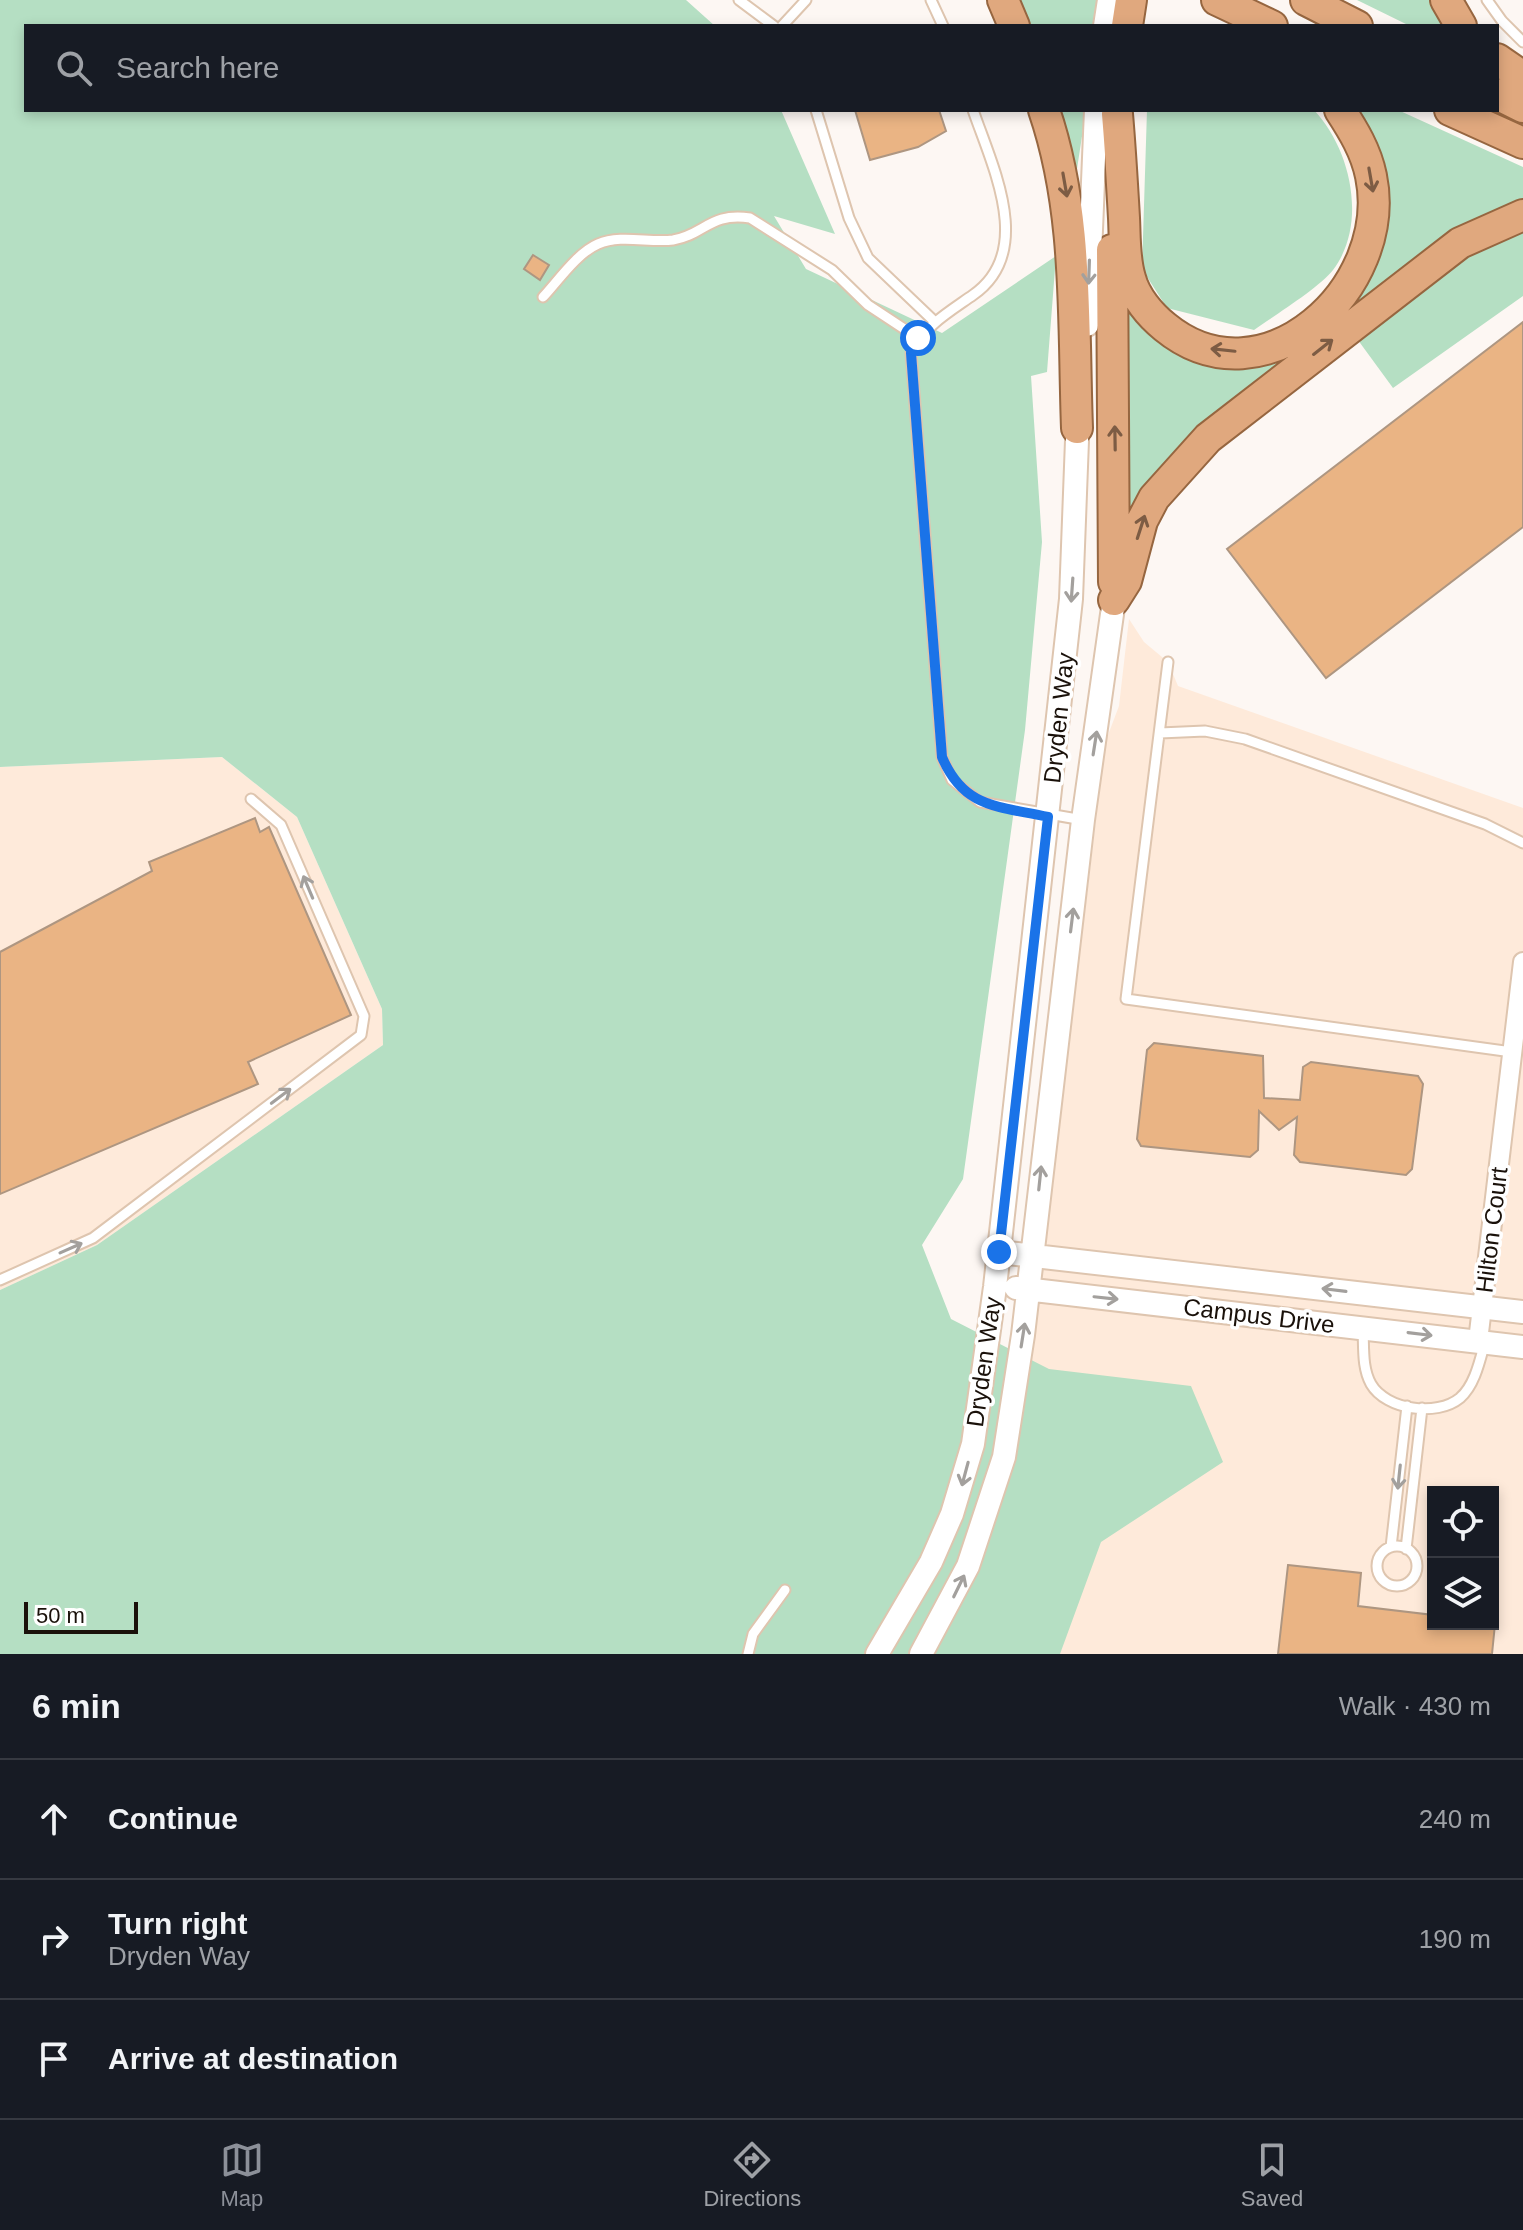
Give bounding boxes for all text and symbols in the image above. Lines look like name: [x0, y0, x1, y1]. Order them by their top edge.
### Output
search box: [24, 24, 1499, 112]
icon: search: [52, 46, 96, 90]
text: Search here: [116, 51, 279, 84]
one-way arrow: [1364, 167, 1379, 193]
one-way arrow: [1058, 172, 1073, 197]
one-way arrow: [1082, 258, 1097, 285]
route start: [900, 320, 936, 356]
one-way arrow: [1312, 339, 1333, 356]
one-way arrow: [1210, 343, 1237, 358]
one-way arrow: [1107, 425, 1123, 452]
one-way arrow: [1135, 515, 1150, 540]
one-way arrow: [1064, 576, 1079, 603]
street label: Dryden Way: [1038, 651, 1079, 785]
one-way arrow: [1088, 731, 1103, 757]
one-way arrow: [300, 876, 315, 900]
one-way arrow: [1064, 907, 1079, 934]
one-way arrow: [270, 1087, 291, 1104]
one-way arrow: [1033, 1165, 1048, 1192]
street label: Hilton Court: [1470, 1165, 1513, 1294]
route end: [981, 1234, 1017, 1270]
one-way arrow: [58, 1240, 83, 1255]
one-way arrow: [1321, 1283, 1348, 1298]
one-way arrow: [1093, 1291, 1118, 1306]
street label: Campus Drive: [1182, 1293, 1336, 1338]
street label: Dryden Way: [961, 1295, 1006, 1429]
one-way arrow: [1016, 1323, 1031, 1348]
one-way arrow: [1406, 1327, 1432, 1342]
one-way arrow: [957, 1460, 972, 1486]
one-way arrow: [1392, 1463, 1407, 1489]
map controls: [1427, 1486, 1499, 1630]
button: locate: [1427, 1486, 1499, 1558]
button: layers: [1427, 1558, 1499, 1630]
one-way arrow: [951, 1574, 967, 1598]
scale bar: [24, 1598, 138, 1634]
text: 50 m: [36, 1603, 85, 1628]
text: 6 min: [32, 1687, 121, 1725]
text: Walk · 430 m: [1339, 1691, 1491, 1721]
icon: ahead: [32, 1797, 76, 1841]
text: Continue: [108, 1802, 238, 1835]
text: 240 m: [1419, 1804, 1491, 1834]
text: Turn right: [108, 1907, 247, 1940]
icon: right: [32, 1917, 76, 1961]
text: 190 m: [1419, 1924, 1491, 1954]
text: Dryden Way: [108, 1941, 250, 1971]
icon: arrive: [32, 2037, 76, 2081]
text: Arrive at destination: [108, 2042, 398, 2075]
tab: Map: [220, 2138, 264, 2212]
tab: Directions: [703, 2138, 801, 2212]
tab: Saved: [1241, 2138, 1303, 2212]

